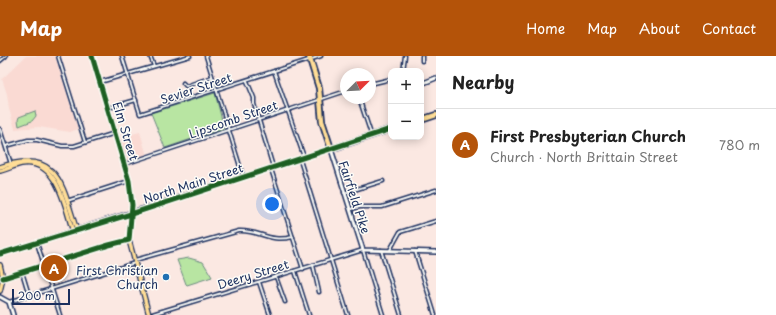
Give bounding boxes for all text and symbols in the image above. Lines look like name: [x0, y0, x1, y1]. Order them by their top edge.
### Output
text: Map: [20, 14, 62, 42]
text: Home: [526, 18, 565, 39]
text: Map: [587, 18, 617, 39]
text: About: [639, 18, 680, 39]
text: Contact: [702, 18, 756, 39]
street label: Sevier Street: [158, 68, 234, 108]
north arrow: [340, 68, 376, 104]
map controls: [388, 68, 424, 140]
button: +: [388, 68, 424, 104]
text: Nearby: [452, 69, 514, 95]
street label: Lipscomb Street: [186, 95, 280, 143]
street label: Elm Street: [109, 99, 144, 163]
button: −: [388, 104, 424, 140]
text: First Presbyterian Church: [490, 124, 686, 147]
text: A: [460, 135, 470, 154]
text: 780 m: [719, 135, 760, 154]
text: Church · North Brittain Street: [490, 147, 678, 166]
street label: North Main Street: [141, 158, 246, 208]
street label: Fairfield Pike: [335, 158, 375, 236]
your location: [262, 194, 282, 214]
pin: A: [41, 253, 67, 283]
street label: Deery Street: [215, 255, 291, 293]
place label: First Christian Church: [76, 261, 158, 293]
marker: First Christian Church: [161, 272, 171, 282]
scale bar: [12, 287, 70, 306]
text: 200 m: [18, 287, 55, 304]

